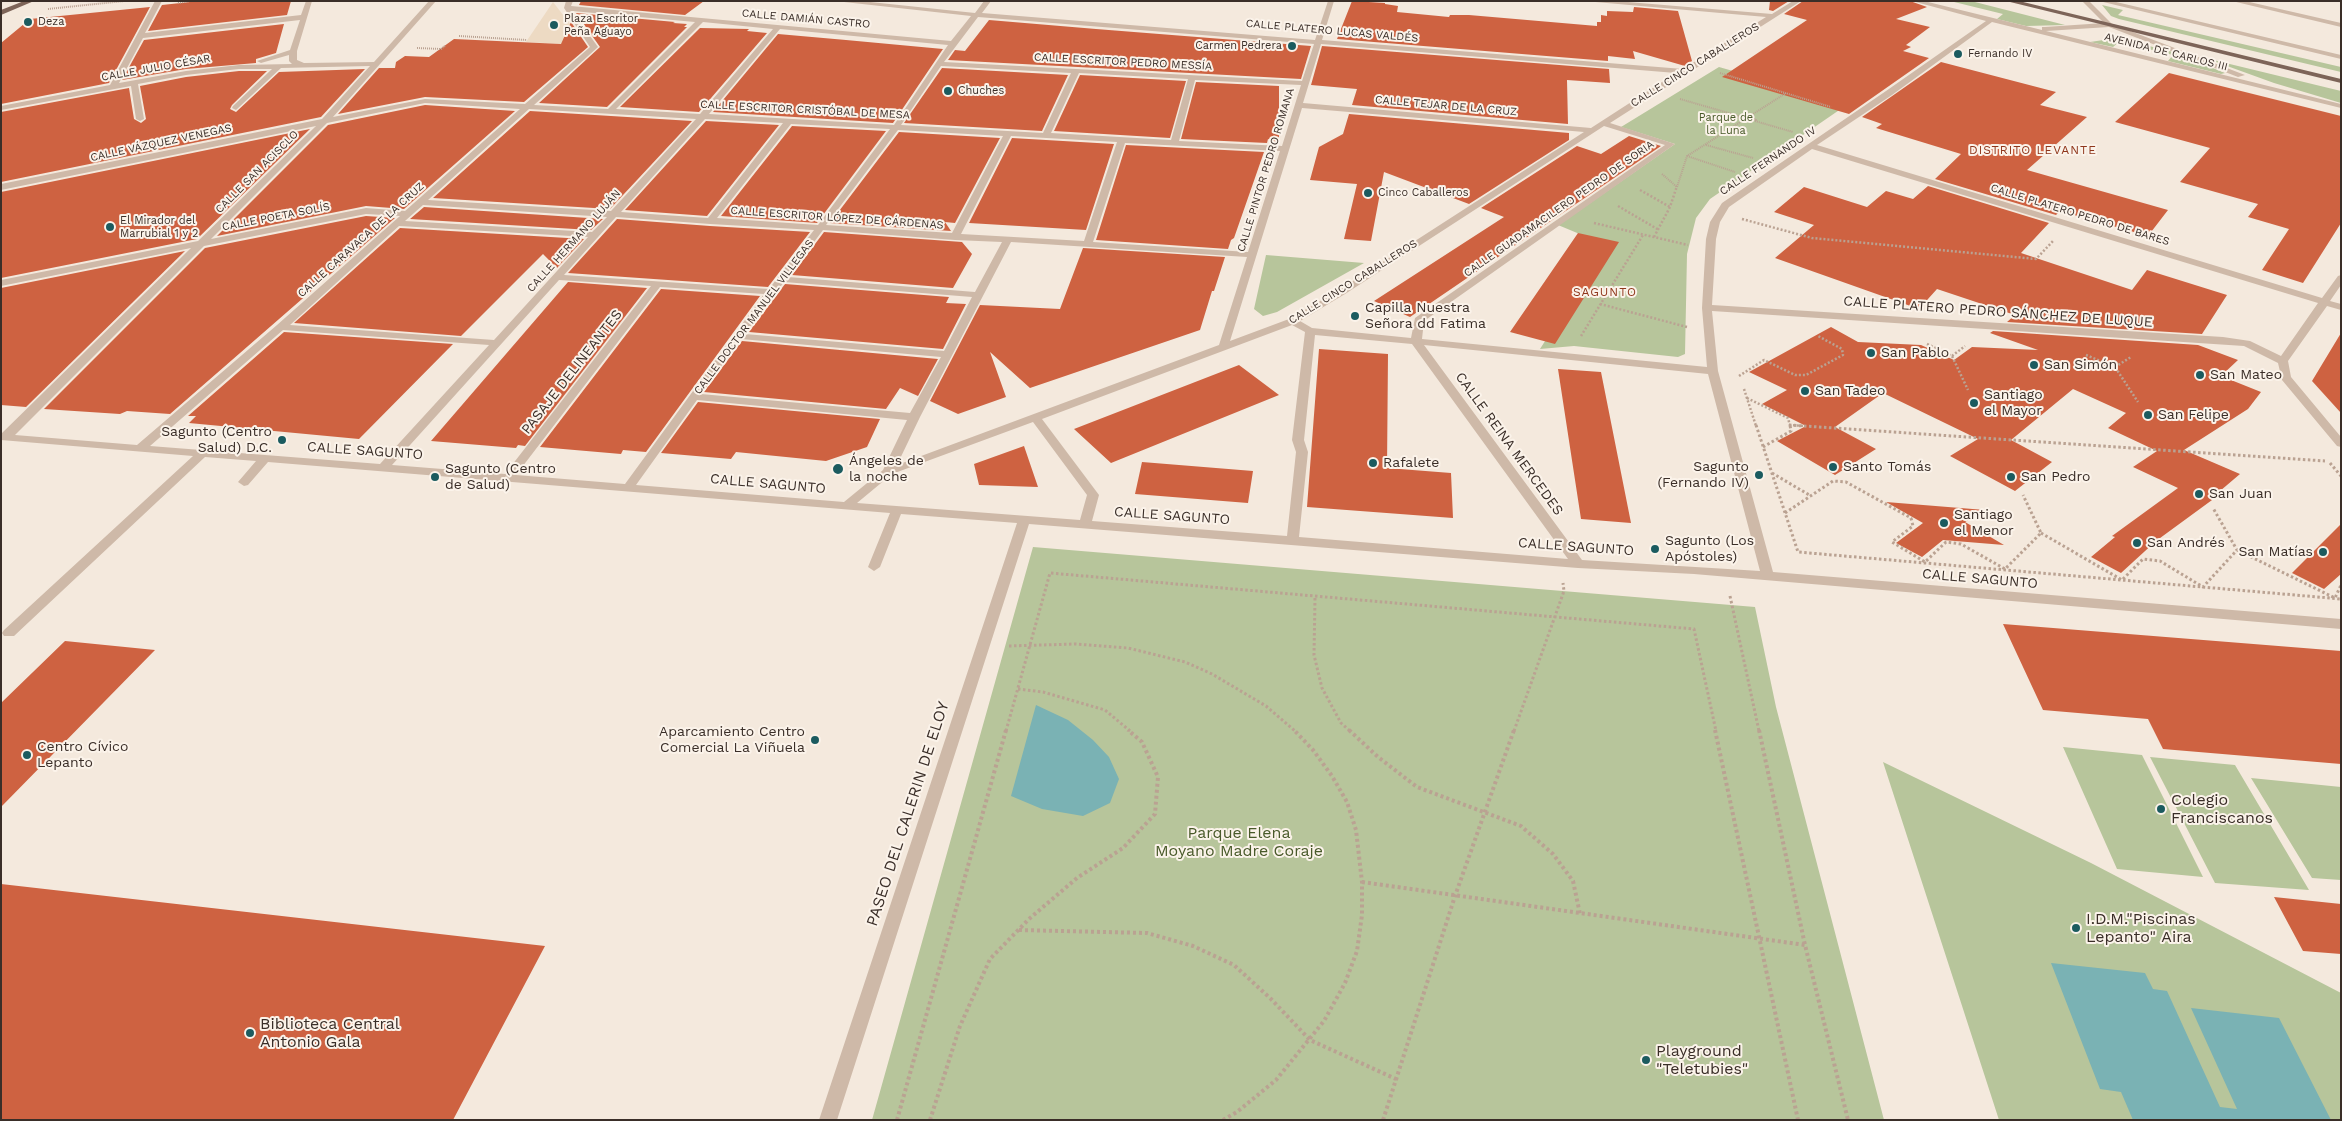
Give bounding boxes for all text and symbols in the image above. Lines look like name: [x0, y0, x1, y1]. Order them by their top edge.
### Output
street label: CALLE DAMIÁN CASTRO: [741, 7, 871, 31]
place label: Plaza Escritor Peña Aguayo: [564, 12, 638, 38]
place label: Deza: [38, 15, 64, 29]
marker: Deza: [22, 16, 34, 28]
street label: CALLE PLATERO LUCAS VALDÉS: [1245, 17, 1419, 45]
marker: Plaza Escritor Peña Aguayo: [548, 19, 560, 31]
street label: CALLE CINCO CABALLEROS: [1628, 20, 1762, 110]
street label: AVENIDA DE CARLOS III: [2103, 30, 2229, 74]
place label: Carmen Pedrera: [1195, 39, 1282, 53]
marker: Carmen Pedrera: [1286, 40, 1298, 52]
place label: Fernando IV: [1968, 47, 2032, 61]
marker: Fernando IV: [1952, 48, 1964, 60]
street label: CALLE ESCRITOR PEDRO MESSÍA: [1034, 51, 1212, 73]
street label: CALLE JULIO CÉSAR: [100, 52, 212, 84]
place label: Chuches: [958, 84, 1004, 98]
marker: Chuches: [942, 85, 954, 97]
street label: CALLE PINTOR PEDRO ROMANA: [1235, 86, 1297, 254]
street label: CALLE TEJAR DE LA CRUZ: [1374, 93, 1518, 119]
street label: CALLE ESCRITOR CRISTÓBAL DE MESA: [700, 98, 910, 122]
park label: Parque de la Luna: [1699, 111, 1753, 137]
street label: CALLE VÁZQUEZ VENEGAS: [89, 122, 233, 164]
street label: CALLE FERNANDO IV: [1717, 124, 1819, 198]
street label: CALLE SAN ACISCLO: [213, 128, 301, 216]
street label: CALLE GUADAMACILERO PEDRO DE SORIA: [1461, 138, 1657, 280]
district label: DISTRITO LEVANTE: [1967, 143, 2099, 157]
street label: CALLE CARAVACA DE LA CRUZ: [295, 180, 427, 300]
street label: CALLE PLATERO PEDRO DE BARES: [1989, 181, 2171, 249]
place label: Cinco Caballeros: [1378, 186, 1468, 200]
street label: CALLE HERMANO LUJÁN: [524, 187, 624, 295]
marker: Cinco Caballeros: [1362, 187, 1374, 199]
street label: CALLE POETA SOLÍS: [221, 200, 331, 234]
street label: CALLE ESCRITOR LÓPEZ DE CÁRDENAS: [730, 204, 944, 232]
place label: El Mirador del Marrubial 1 y 2: [120, 214, 198, 240]
marker: El Mirador del Marrubial 1 y 2: [104, 221, 116, 233]
street label: CALLE DOCTOR MANUEL VILLEGAS: [691, 237, 817, 397]
street label: CALLE CINCO CABALLEROS: [1286, 237, 1420, 327]
district label: SAGUNTO: [1572, 285, 1638, 299]
street label: CALLE PLATERO PEDRO SÁNCHEZ DE LUQUE: [1843, 293, 2153, 331]
place label: Capilla Nuestra Señora dd Fatima: [1365, 300, 1486, 332]
street label: PASAJE DELINEANTES: [518, 306, 626, 438]
marker: Capilla Nuestra Señora dd Fatima: [1349, 310, 1361, 322]
place label: San Pablo: [1881, 345, 1949, 361]
marker: San Pablo: [1865, 347, 1877, 359]
place label: San Simón: [2044, 357, 2117, 373]
marker: San Simón: [2028, 359, 2040, 371]
place label: San Mateo: [2210, 367, 2282, 383]
street label: CALLE REINA MERCEDES: [1451, 369, 1567, 519]
marker: San Mateo: [2194, 369, 2206, 381]
place label: San Tadeo: [1815, 383, 1885, 399]
marker: San Tadeo: [1799, 385, 1811, 397]
place label: Santiago el Mayor: [1984, 387, 2043, 420]
marker: Santiago el Mayor: [1968, 397, 1980, 409]
place label: San Felipe: [2158, 407, 2229, 423]
marker: San Felipe: [2142, 409, 2154, 421]
place label: Sagunto (Centro Salud) D.C.: [161, 424, 272, 457]
marker: Sagunto (Centro Salud) D.C.: [276, 434, 288, 446]
street label: CALLE SAGUNTO: [307, 439, 423, 463]
place label: Ángeles de la noche: [849, 453, 924, 486]
place label: Rafalete: [1383, 455, 1439, 471]
marker: Rafalete: [1367, 457, 1379, 469]
place label: Sagunto (Fernando IV): [1657, 459, 1749, 492]
place label: Santo Tomás: [1843, 459, 1931, 475]
place label: Sagunto (Centro de Salud): [445, 461, 556, 494]
marker: Santo Tomás: [1827, 461, 1839, 473]
marker: Ángeles de la noche: [831, 462, 845, 476]
marker: Sagunto (Fernando IV): [1753, 469, 1765, 481]
place label: San Pedro: [2021, 469, 2090, 485]
marker: Sagunto (Centro de Salud): [429, 471, 441, 483]
street label: CALLE SAGUNTO: [709, 471, 827, 497]
marker: San Pedro: [2005, 471, 2017, 483]
place label: San Juan: [2209, 486, 2272, 502]
marker: San Juan: [2193, 488, 2205, 500]
street label: CALLE SAGUNTO: [1114, 504, 1230, 528]
place label: Santiago el Menor: [1954, 507, 2014, 540]
marker: Santiago el Menor: [1938, 517, 1950, 529]
place label: Sagunto (Los Apóstoles): [1665, 533, 1754, 566]
street label: CALLE SAGUNTO: [1518, 535, 1634, 559]
place label: San Andrés: [2147, 535, 2225, 551]
marker: San Andrés: [2131, 537, 2143, 549]
marker: Sagunto (Los Apóstoles): [1649, 543, 1661, 555]
place label: San Matías: [2238, 544, 2313, 560]
marker: San Matías: [2317, 546, 2329, 558]
street label: CALLE SAGUNTO: [1921, 566, 2039, 592]
street label: PASEO DEL CALERIN DE ELOY: [863, 699, 953, 929]
place label: Aparcamiento Centro Comercial La Viñuela: [659, 724, 805, 756]
marker: Aparcamiento Centro Comercial La Viñuela: [809, 734, 821, 746]
place label: Centro Cívico Lepanto: [37, 739, 128, 772]
marker: Centro Cívico Lepanto: [21, 749, 33, 761]
place label: Colegio Franciscanos: [2171, 790, 2273, 828]
marker: Colegio Franciscanos: [2155, 803, 2167, 815]
park label: Parque Elena Moyano Madre Coraje: [1155, 823, 1323, 861]
place label: I.D.M."Piscinas Lepanto" Aira: [2086, 909, 2196, 947]
marker: I.D.M."Piscinas Lepanto" Aira: [2070, 922, 2082, 934]
place label: Biblioteca Central Antonio Gala: [260, 1014, 400, 1052]
marker: Biblioteca Central Antonio Gala: [244, 1027, 256, 1039]
place label: Playground "Teletubies": [1656, 1041, 1748, 1079]
marker: Playground "Teletubies": [1640, 1054, 1652, 1066]

